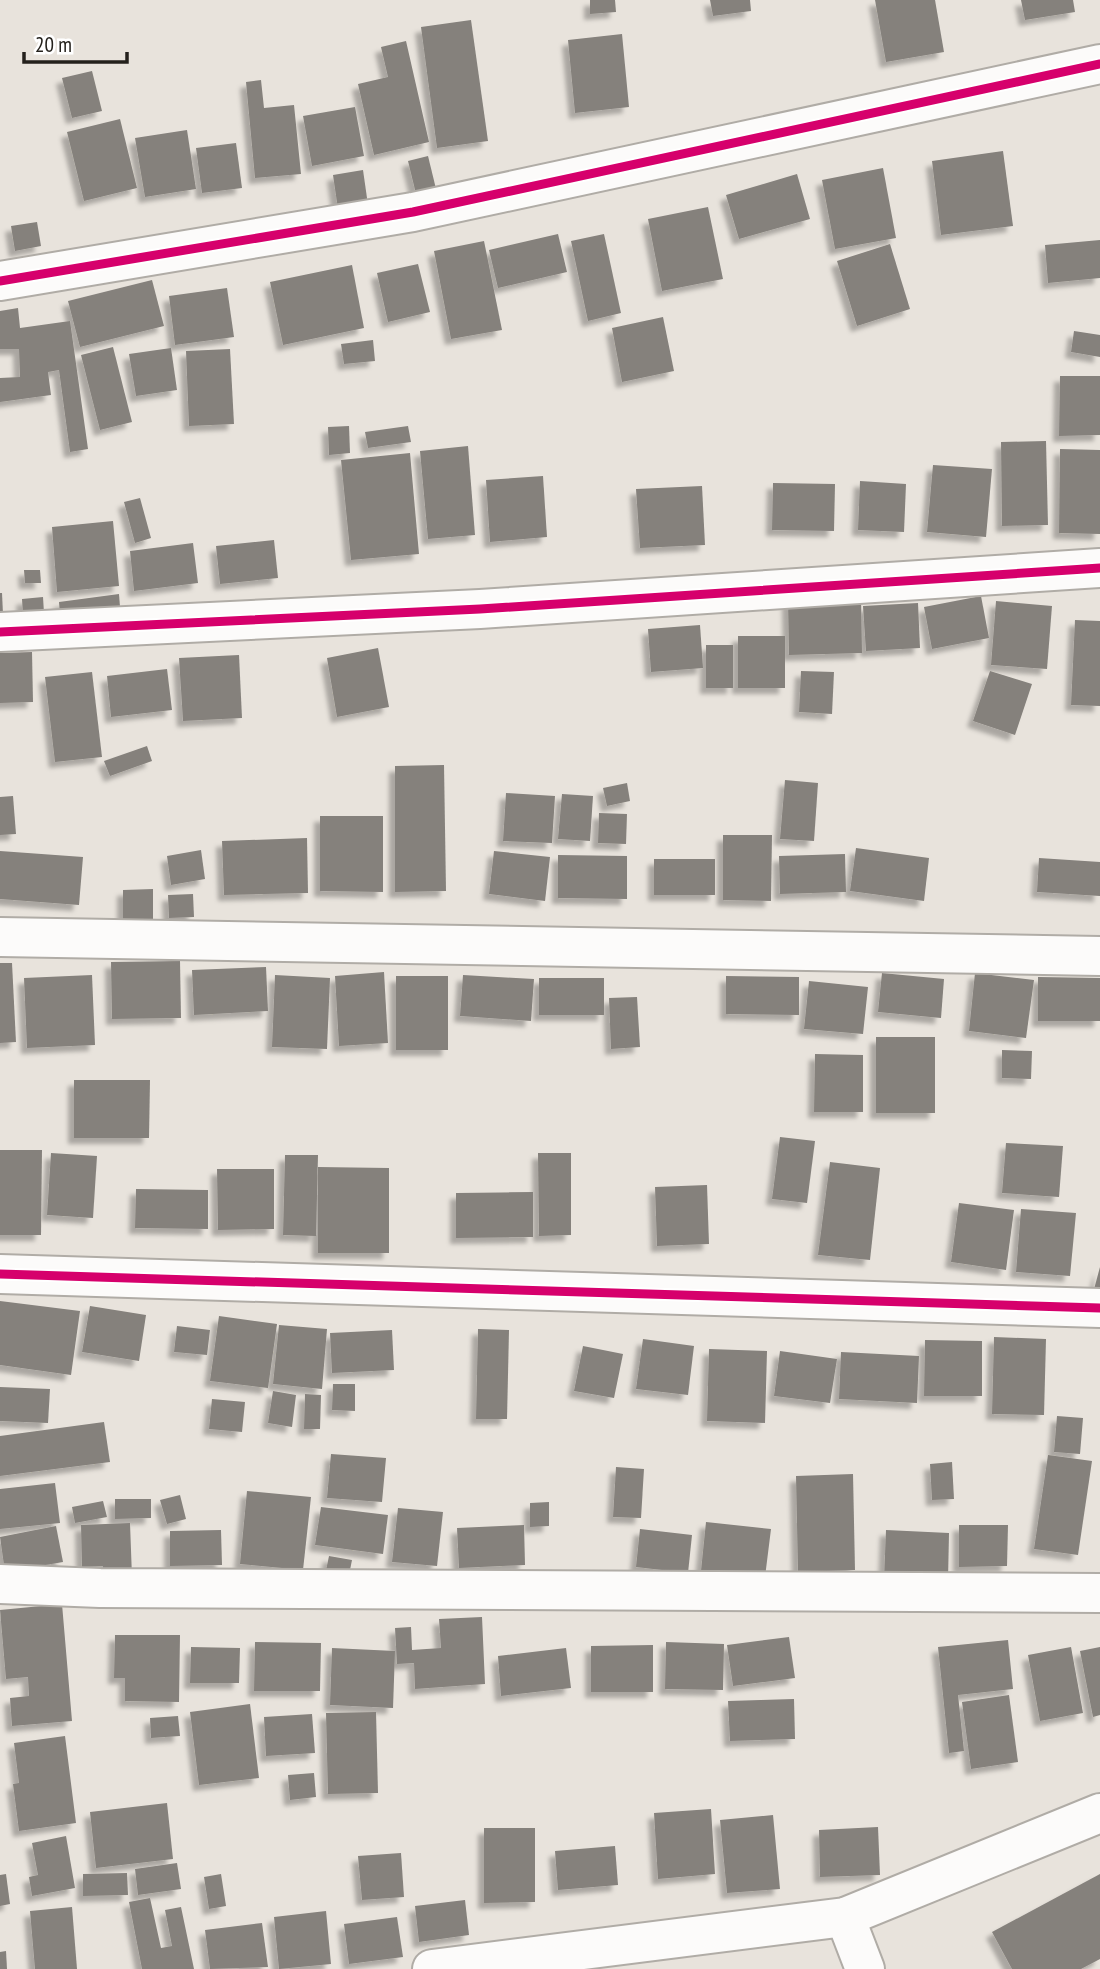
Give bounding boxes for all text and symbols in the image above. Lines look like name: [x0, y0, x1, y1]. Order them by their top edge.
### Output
scale bar: [24, 21, 128, 65]
text: 20 m: [35, 31, 72, 58]

